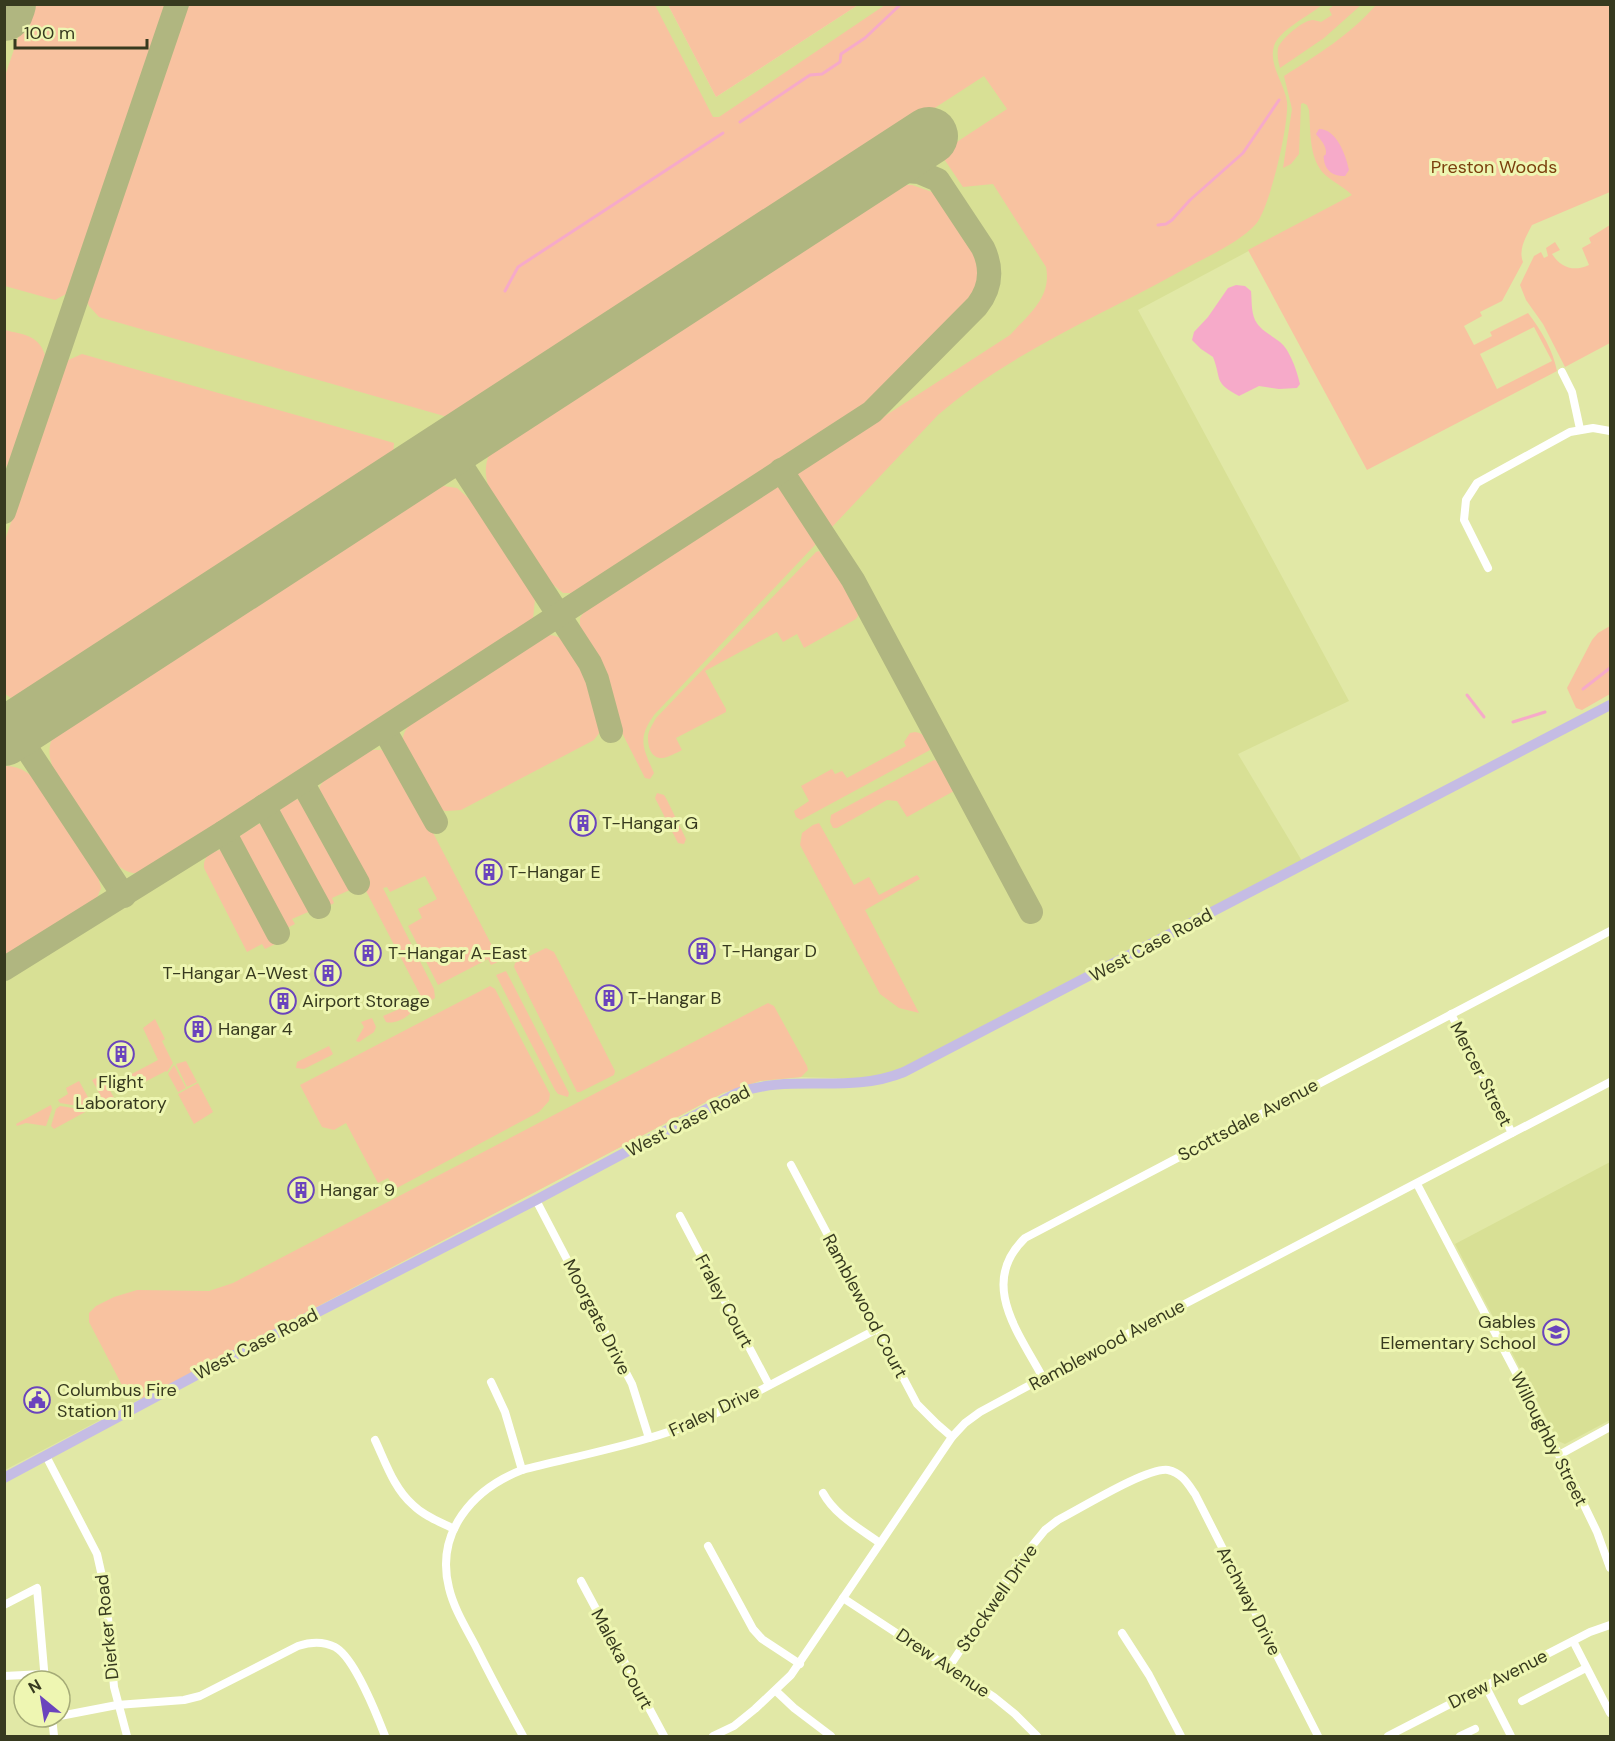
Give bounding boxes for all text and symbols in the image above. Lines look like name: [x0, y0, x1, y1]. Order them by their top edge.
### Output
scale bar: [15, 12, 147, 50]
text: 100 m: [24, 21, 75, 45]
park label: Preston Woods: [1431, 155, 1557, 179]
building icon: T-Hangar G: [568, 808, 598, 838]
place label: T-Hangar G: [602, 811, 698, 835]
building icon: T-Hangar E: [474, 857, 504, 887]
place label: T-Hangar E: [508, 860, 601, 884]
street label: West Case Road: [1085, 903, 1217, 987]
building icon: T-Hangar D: [687, 936, 717, 966]
building icon: T-Hangar A-East: [353, 938, 383, 968]
place label: T-Hangar D: [722, 939, 817, 963]
place label: T-Hangar A-East: [388, 941, 527, 965]
building icon: T-Hangar A-West: [313, 958, 343, 988]
place label: T-Hangar A-West: [163, 961, 308, 985]
building icon: T-Hangar B: [594, 983, 624, 1013]
building icon: Airport Storage: [268, 986, 298, 1016]
place label: T-Hangar B: [628, 986, 722, 1010]
place label: Airport Storage: [302, 989, 430, 1013]
building icon: Hangar 4: [183, 1014, 213, 1044]
place label: Hangar 4: [218, 1017, 293, 1041]
street label: Mercer Street: [1444, 1017, 1518, 1131]
building icon: Flight Laboratory: [106, 1039, 136, 1069]
place label: Flight Laboratory: [75, 1070, 167, 1115]
street label: Scottsdale Avenue: [1174, 1073, 1322, 1167]
street label: West Case Road: [622, 1079, 754, 1163]
building icon: Hangar 9: [286, 1175, 316, 1205]
place label: Hangar 9: [320, 1178, 395, 1202]
street label: Ramblewood Court: [817, 1230, 913, 1382]
street label: Fraley Court: [689, 1250, 759, 1352]
street label: Moorgate Drive: [557, 1255, 637, 1379]
street label: Ramblewood Avenue: [1025, 1294, 1189, 1396]
street label: West Case Road: [190, 1302, 322, 1386]
place label: Gables Elementary School: [1380, 1310, 1536, 1355]
school or university icon: Gables Elementary School: [1541, 1317, 1571, 1347]
street label: Willoughby Street: [1505, 1368, 1593, 1510]
place label: Columbus Fire Station 11: [57, 1378, 177, 1423]
street label: Fraley Drive: [665, 1380, 763, 1442]
public building icon: Columbus Fire Station 11: [22, 1385, 52, 1415]
street label: Stockwell Drive: [951, 1539, 1043, 1657]
street label: Archway Drive: [1211, 1542, 1287, 1660]
street label: Dierker Road: [90, 1573, 124, 1681]
street label: Maleka Court: [585, 1605, 659, 1713]
street label: Drew Avenue: [891, 1623, 995, 1703]
street label: Drew Avenue: [1444, 1644, 1552, 1714]
north arrow: [12, 1669, 72, 1729]
text: N: [24, 1674, 45, 1698]

